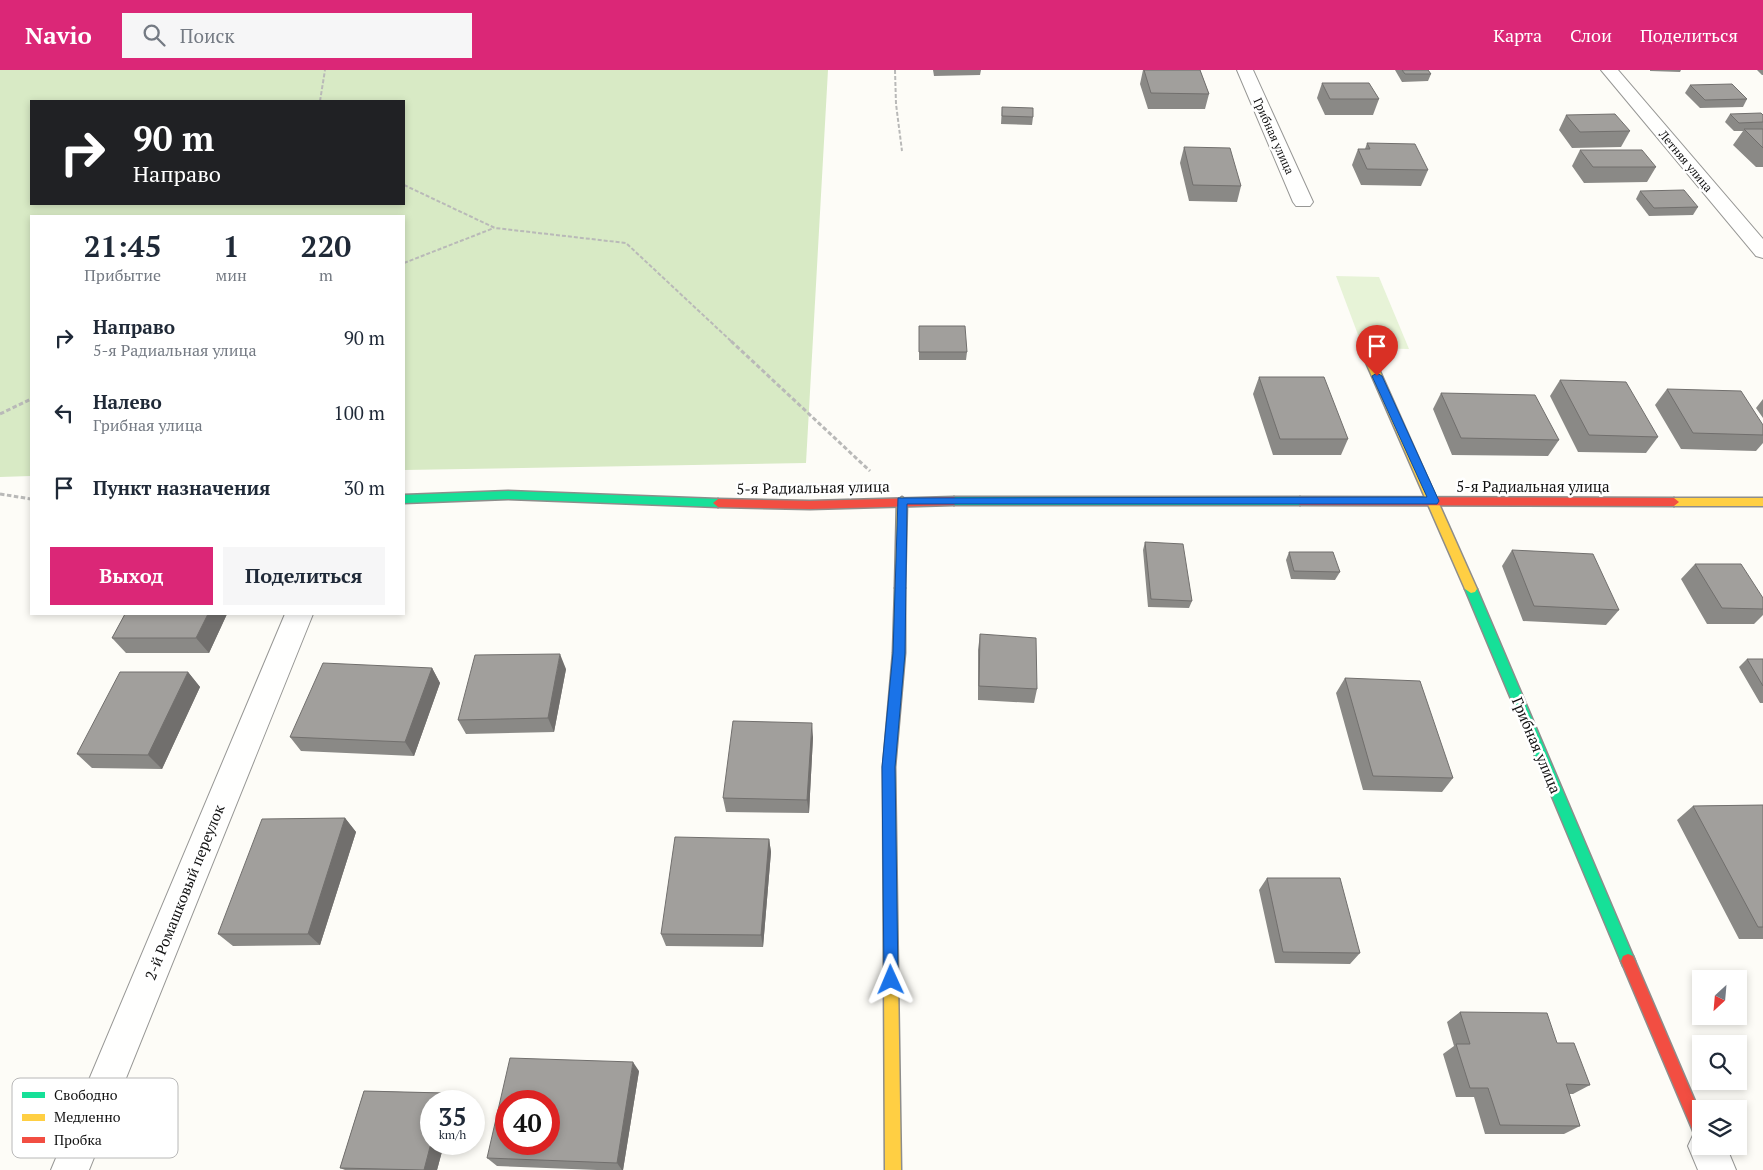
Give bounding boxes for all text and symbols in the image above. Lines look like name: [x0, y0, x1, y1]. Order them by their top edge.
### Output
search box: [122, 13, 472, 58]
text: Navio: [25, 19, 92, 51]
icon: search: [140, 21, 168, 49]
text: Поиск: [180, 23, 235, 48]
text: Карта: [1493, 23, 1542, 47]
text: Слои: [1570, 23, 1612, 47]
text: Поделиться: [1640, 23, 1738, 47]
street label: Грибная улица: [1250, 95, 1298, 177]
text: 90 m: [133, 115, 214, 161]
icon: right: [50, 120, 115, 185]
street label: Летняя улица: [1655, 126, 1716, 195]
text: Направо: [133, 159, 221, 188]
text: 21:45: [84, 226, 162, 266]
text: 1: [223, 226, 240, 266]
text: 220: [300, 226, 351, 266]
text: Прибытие: [84, 264, 161, 286]
text: мин: [215, 264, 247, 286]
text: m: [319, 264, 333, 286]
text: Направо: [93, 314, 175, 339]
icon: right: [50, 324, 78, 352]
text: 90 m: [344, 325, 385, 350]
pin: [1356, 325, 1398, 376]
icon: arrive: [1363, 332, 1391, 360]
text: 5-я Радиальная улица: [93, 339, 257, 361]
text: Налево: [93, 389, 162, 414]
icon: left: [50, 399, 78, 427]
text: 100 m: [334, 400, 385, 425]
text: Грибная улица: [93, 414, 203, 436]
icon: arrive: [50, 474, 78, 502]
text: Пункт назначения: [93, 475, 270, 500]
text: 30 m: [344, 475, 385, 500]
street label: 5-я Радиальная улица: [736, 476, 890, 498]
street label: 5-я Радиальная улица: [1456, 476, 1610, 496]
button: Выход: [50, 547, 213, 605]
button: Поделиться: [223, 547, 385, 605]
street label: Грибная улица: [1508, 694, 1566, 797]
street label: 2-й Ромашковый переулок: [140, 801, 229, 983]
position arrow: [864, 953, 916, 1005]
north arrow: [1692, 970, 1748, 1025]
map controls: [1692, 970, 1747, 1155]
button: search: [1692, 1035, 1747, 1090]
legend: [12, 1078, 178, 1158]
text: Свободно: [54, 1085, 118, 1104]
speed limit sign: 40: [495, 1090, 560, 1155]
text: 35: [438, 1100, 467, 1133]
button: layers: [1692, 1100, 1747, 1155]
text: Медленно: [54, 1107, 121, 1126]
text: km/h: [439, 1127, 466, 1142]
text: Пробка: [54, 1130, 102, 1149]

